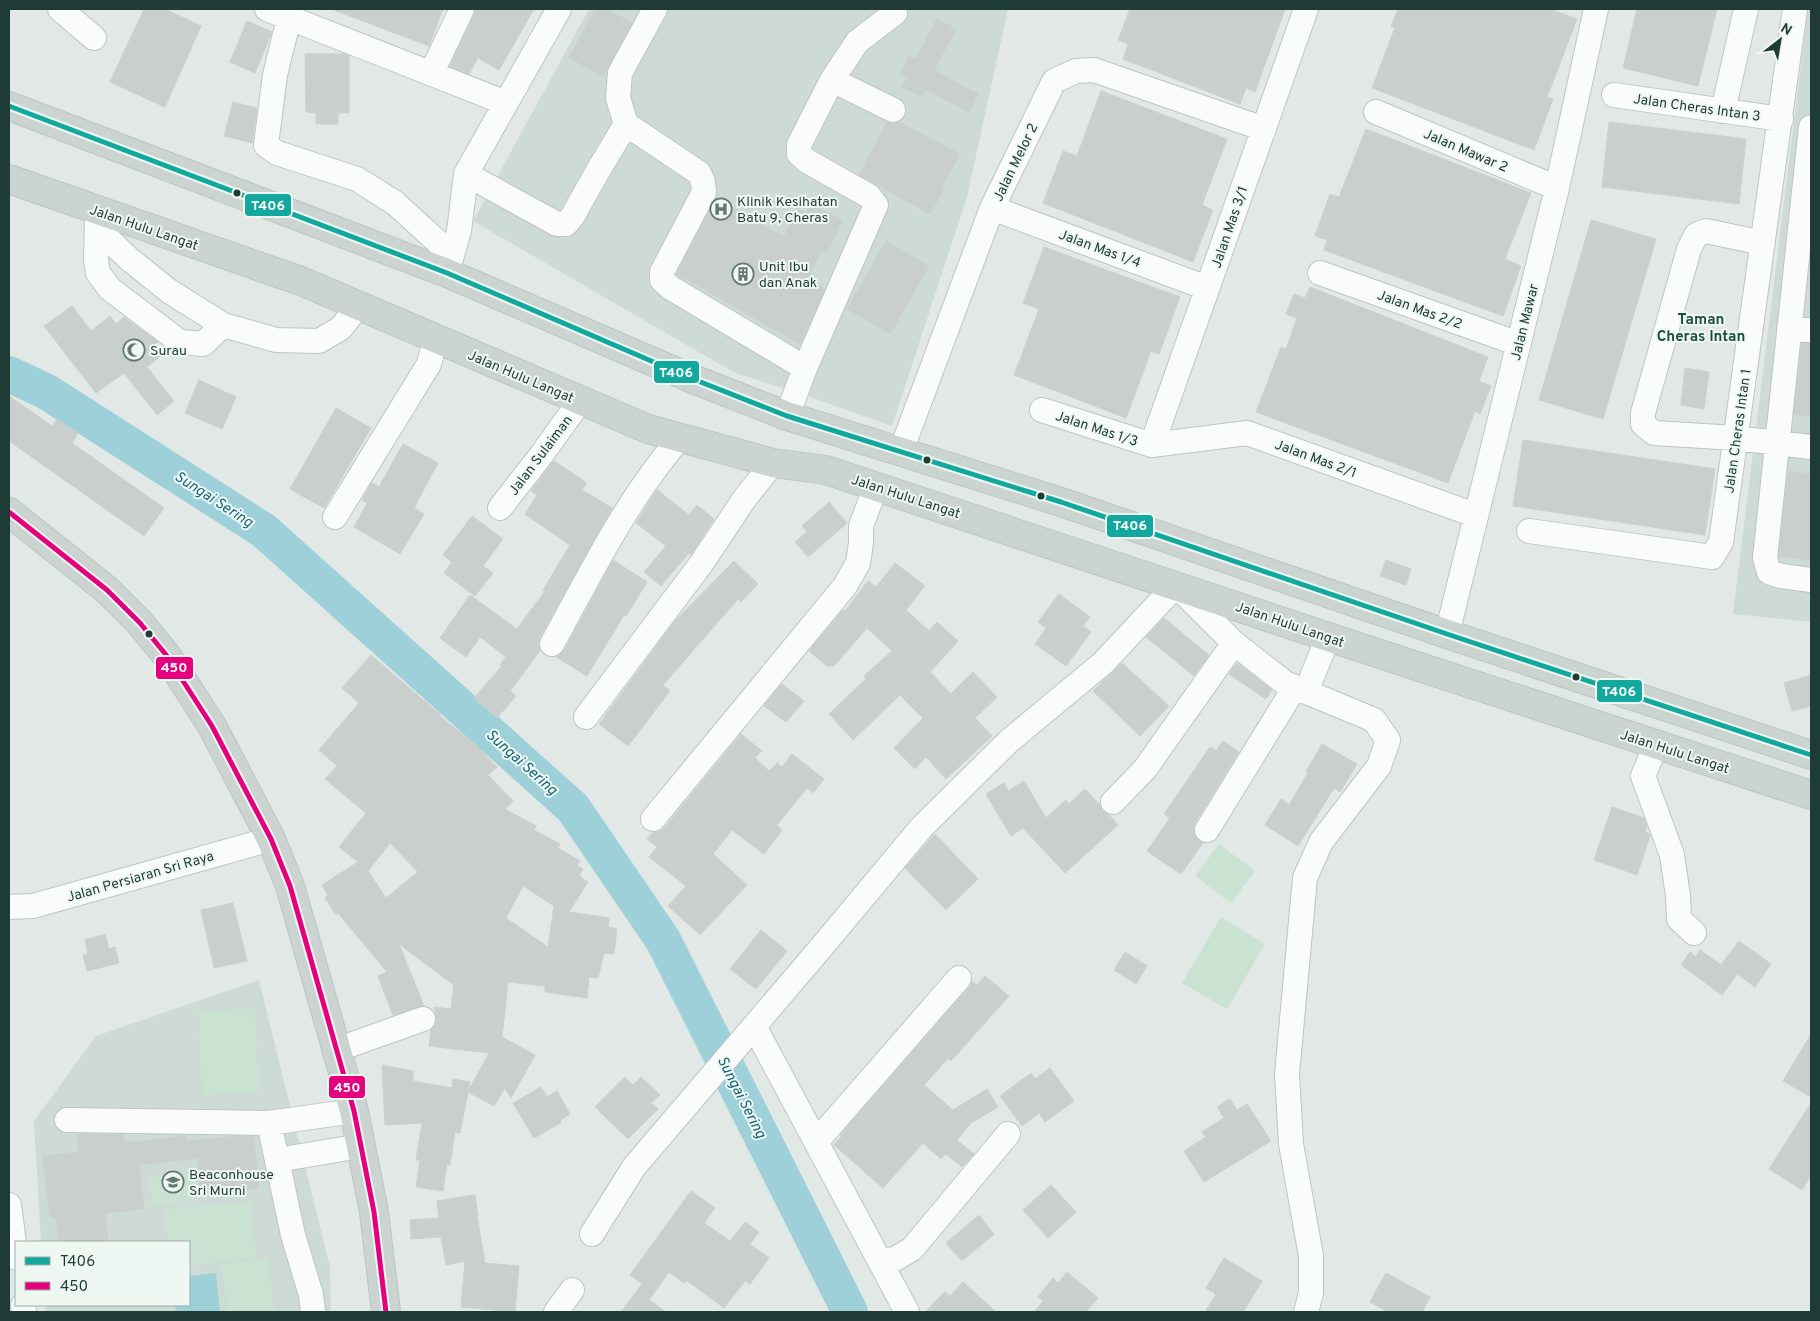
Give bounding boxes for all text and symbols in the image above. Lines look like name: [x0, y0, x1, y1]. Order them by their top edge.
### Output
north arrow: [1755, 15, 1805, 65]
text: N: [1777, 20, 1795, 40]
street label: Jalan Cheras Intan 3: [1632, 91, 1762, 126]
street label: Jalan Melor 2: [990, 121, 1043, 205]
street label: Jalan Mawar 2: [1421, 126, 1510, 177]
street label: Jalan Mas 3/1: [1208, 184, 1252, 271]
unlabelled marker: [232, 188, 242, 198]
line badge: T406: [244, 193, 292, 217]
place label: Klinik Kesihatan Batu 9, Cheras: [737, 194, 838, 227]
hospital icon: Klinik Kesihatan Batu 9, Cheras: [709, 197, 733, 221]
text: T406: [251, 198, 285, 215]
street label: Jalan Hulu Langat: [87, 202, 200, 255]
street label: Jalan Mas 1/4: [1056, 227, 1143, 272]
place label: Unit Ibu dan Anak: [759, 259, 817, 292]
building icon: Unit Ibu dan Anak: [731, 262, 755, 286]
street label: Jalan Mawar: [1508, 282, 1543, 362]
street label: Jalan Mas 2/2: [1375, 287, 1464, 334]
district label: Taman Cheras Intan: [1657, 311, 1745, 347]
mosque icon: Surau: [122, 338, 146, 362]
place label: Surau: [150, 343, 187, 360]
street label: Jalan Hulu Langat: [465, 347, 576, 407]
line badge: T406: [653, 360, 700, 384]
text: T406: [659, 365, 693, 382]
street label: Jalan Cheras Intan 1: [1721, 368, 1756, 494]
street label: Jalan Mas 1/3: [1053, 408, 1140, 451]
street label: Jalan Sulaiman: [506, 413, 577, 499]
street label: Jalan Mas 2/1: [1272, 437, 1359, 482]
unlabelled marker: [922, 455, 932, 465]
water label: Sungai Sering: [170, 468, 257, 533]
street label: Jalan Hulu Langat: [849, 472, 962, 523]
unlabelled marker: [1036, 491, 1046, 501]
line badge: T406: [1106, 514, 1154, 538]
text: T406: [1113, 518, 1147, 535]
street label: Jalan Hulu Langat: [1233, 599, 1346, 652]
unlabelled marker: [144, 629, 154, 639]
line badge: 450: [155, 656, 194, 680]
text: 450: [161, 660, 187, 677]
unlabelled marker: [1571, 672, 1581, 682]
line badge: T406: [1596, 679, 1643, 703]
text: T406: [1602, 684, 1636, 701]
water label: Sungai Sering: [481, 726, 561, 801]
street label: Jalan Hulu Langat: [1618, 727, 1731, 778]
street label: Jalan Persiaran Sri Raya: [65, 848, 216, 907]
water label: Sungai Sering: [712, 1053, 770, 1143]
line badge: 450: [328, 1075, 366, 1099]
text: 450: [334, 1080, 360, 1097]
place label: Beaconhouse Sri Murni: [189, 1167, 274, 1200]
school or university icon: Beaconhouse Sri Murni: [161, 1170, 185, 1194]
legend: [15, 1241, 190, 1306]
text: T406: [60, 1253, 95, 1272]
text: 450: [60, 1278, 88, 1297]

